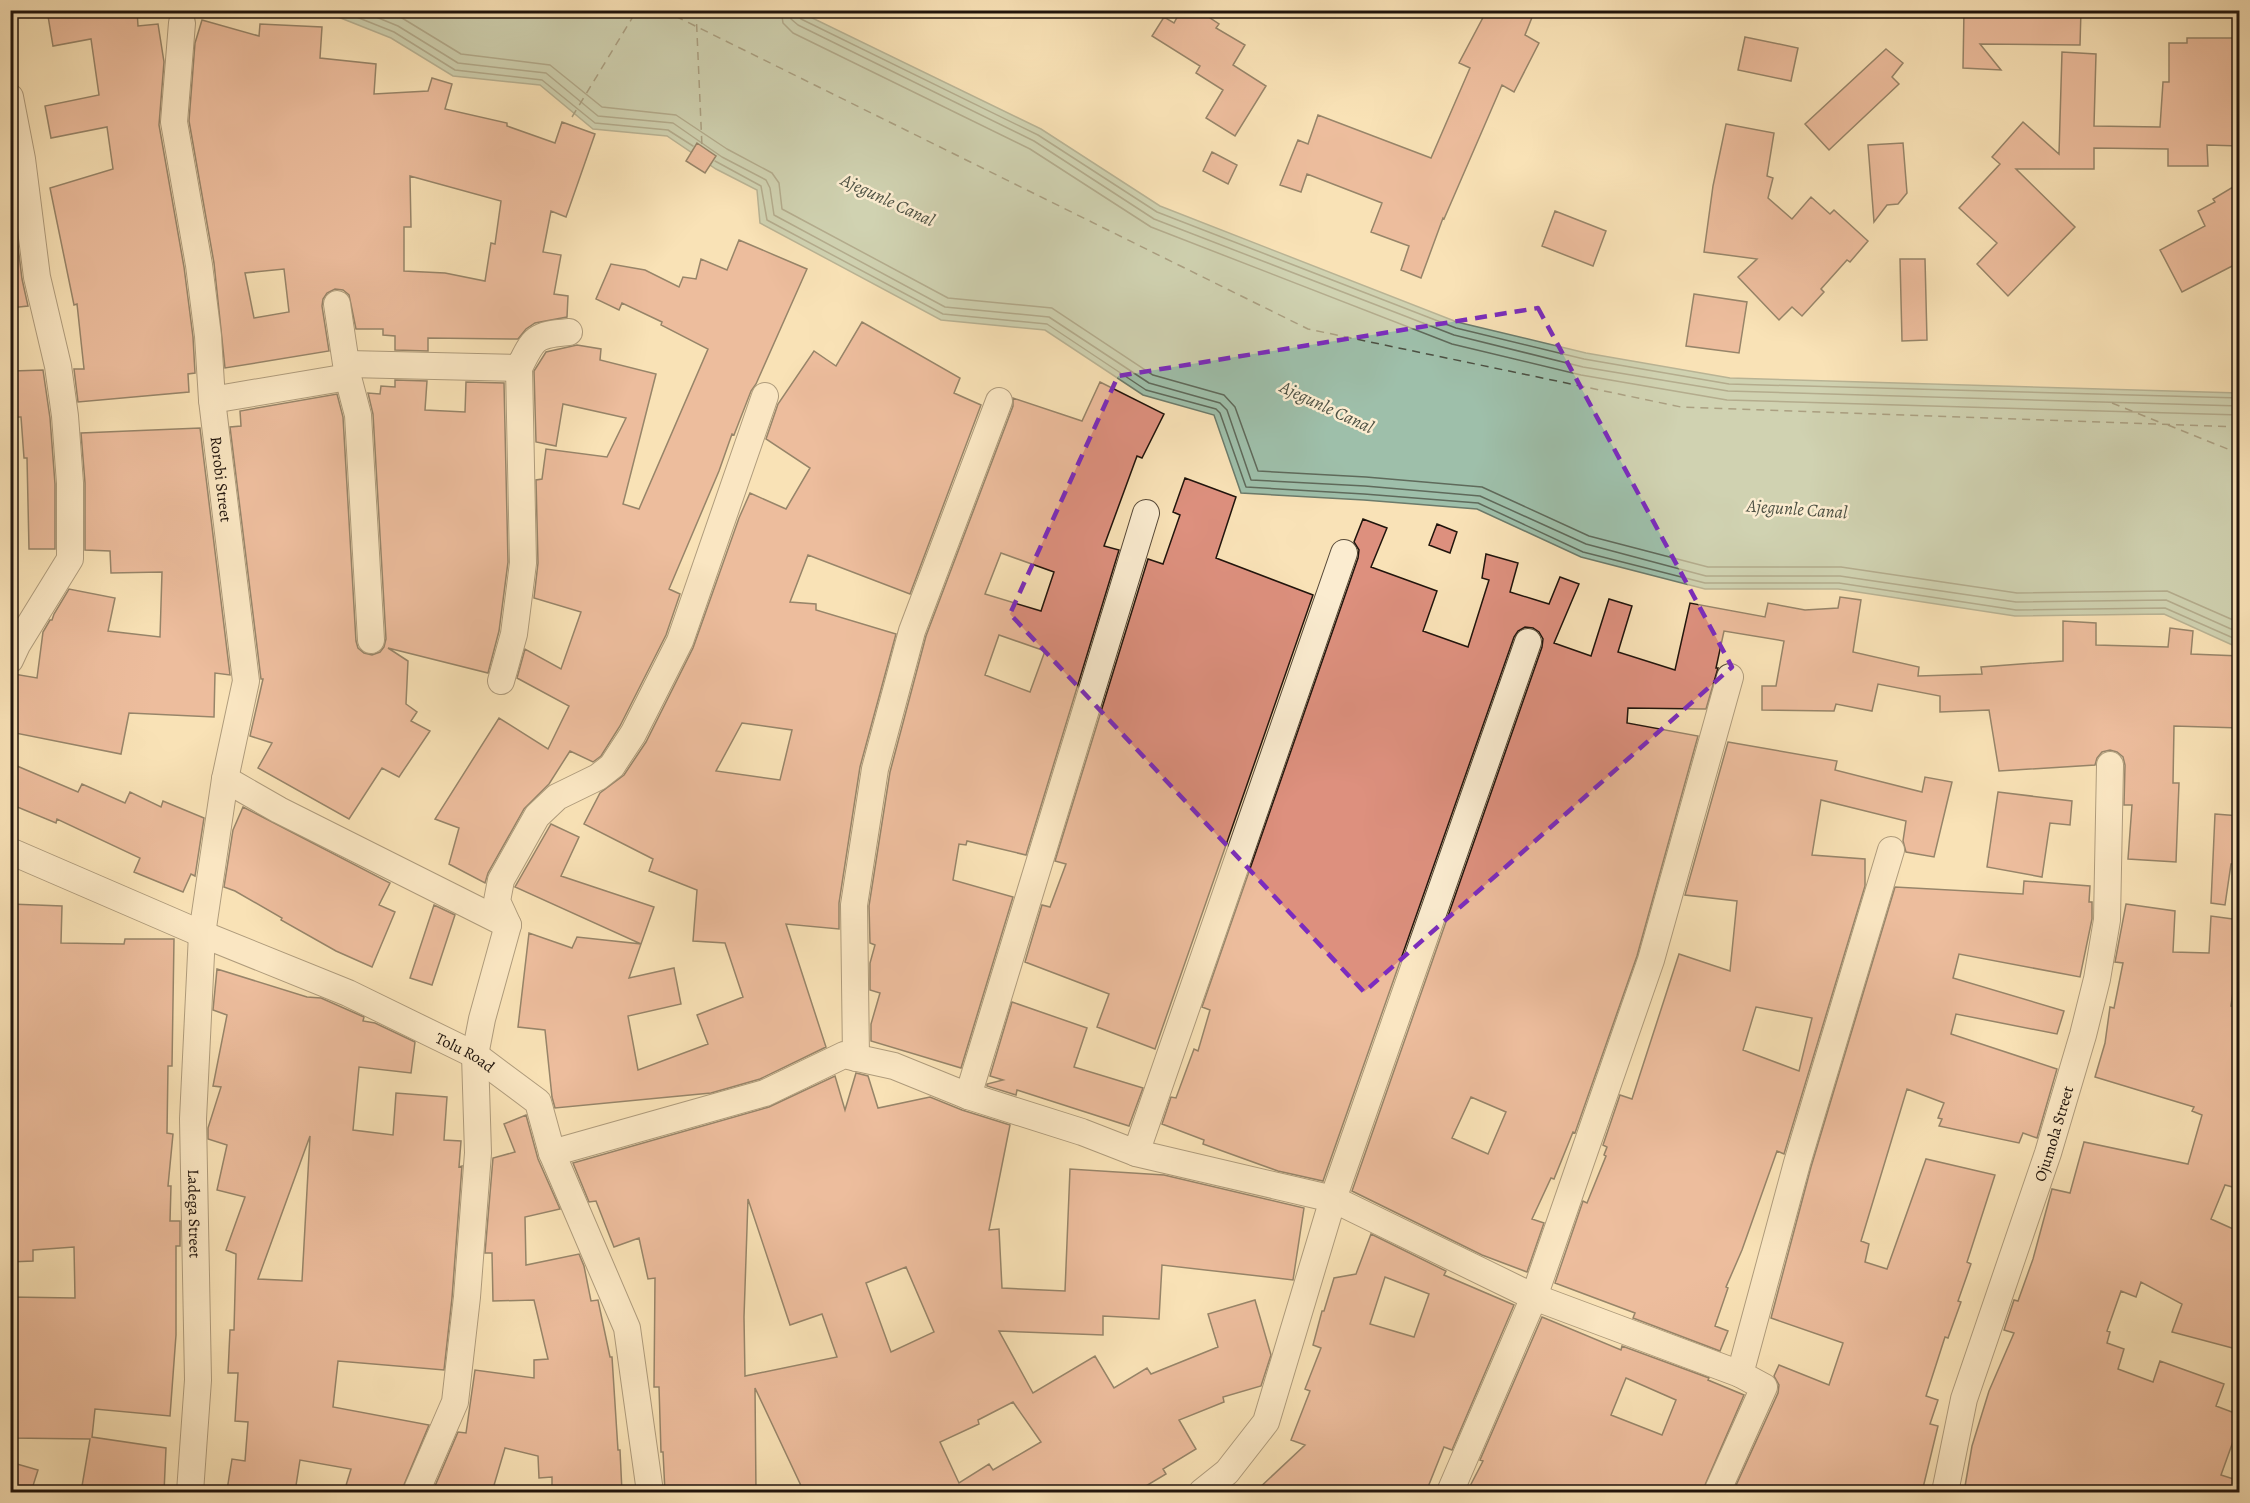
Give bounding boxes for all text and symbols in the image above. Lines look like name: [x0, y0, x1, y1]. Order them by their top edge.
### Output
water label: Ajegunle Canal: [836, 167, 939, 232]
water label: Ajegunle Canal: [1275, 374, 1378, 439]
street label: Rorobi Street: [204, 435, 237, 524]
water label: Ajegunle Canal: [1745, 493, 1849, 525]
street label: Tolu Road: [432, 1027, 499, 1078]
street label: Ojumola Street: [2029, 1083, 2079, 1185]
street label: Ladega Street: [182, 1169, 206, 1258]

